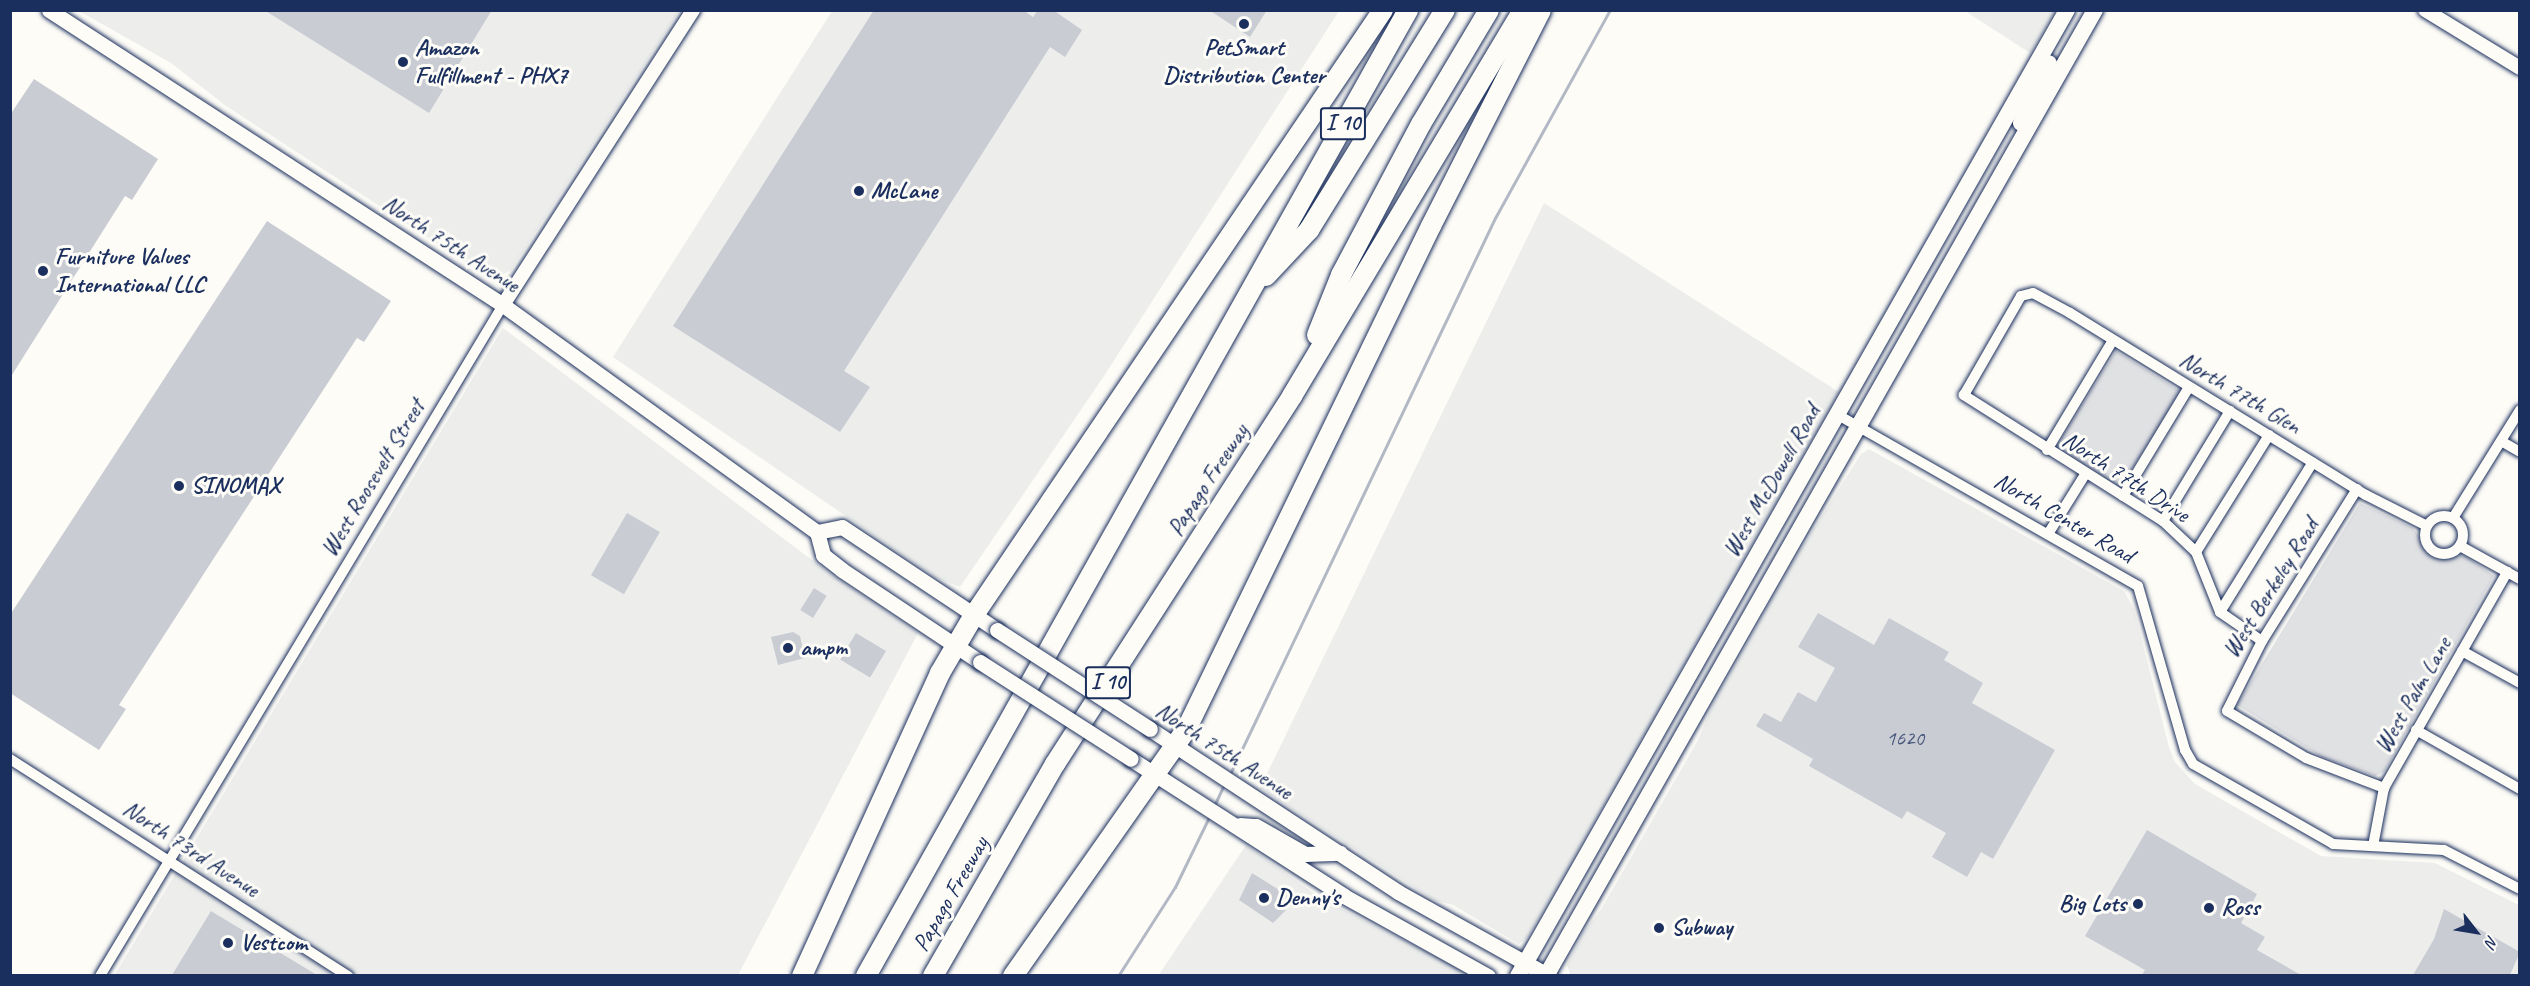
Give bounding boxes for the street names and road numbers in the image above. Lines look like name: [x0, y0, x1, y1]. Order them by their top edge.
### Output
road number: I 10: [1319, 105, 1367, 143]
street label: North 75th Avenue: [377, 189, 525, 299]
street label: North 77th Glen: [2174, 345, 2306, 441]
street label: West Roosevelt Street: [315, 394, 431, 562]
street label: West McDowell Road: [1717, 400, 1827, 562]
street label: Papago Freeway: [1161, 419, 1255, 541]
street label: North 77th Drive: [2057, 425, 2195, 529]
street label: North Center Road: [1989, 466, 2139, 570]
street label: West Berkeley Road: [2217, 513, 2325, 663]
street label: West Palm Lane: [2368, 631, 2458, 759]
road number: I 10: [1084, 664, 1132, 702]
street label: North 75th Avenue: [1150, 696, 1298, 806]
street label: North 73rd Avenue: [117, 794, 265, 904]
street label: Papago Freeway: [907, 832, 995, 956]

